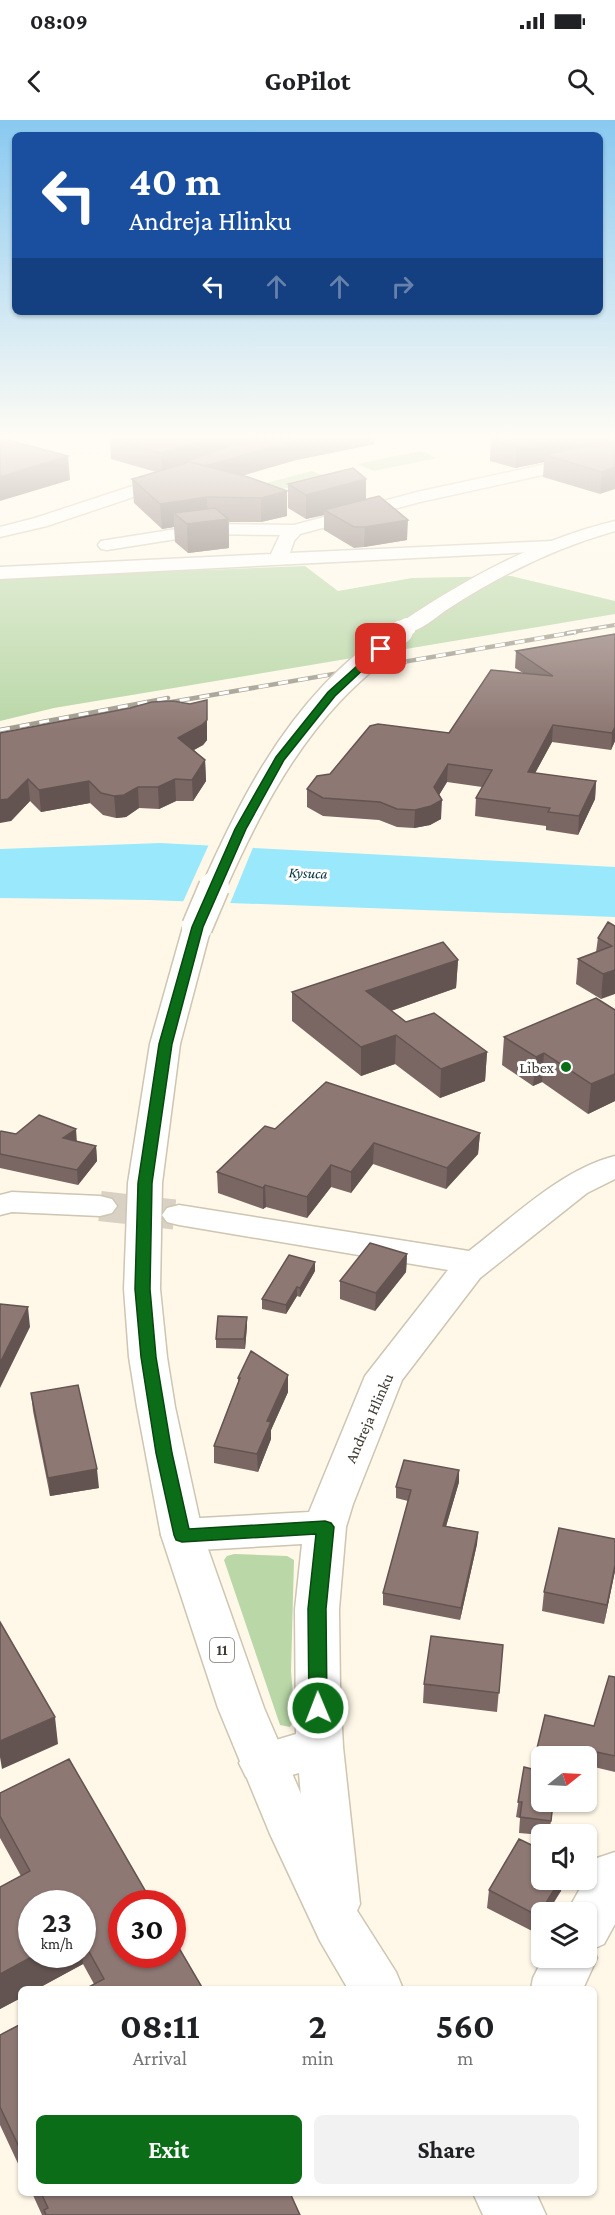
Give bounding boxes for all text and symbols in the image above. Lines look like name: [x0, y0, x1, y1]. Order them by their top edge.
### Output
text: 08:09: [30, 9, 88, 34]
icon: back: [18, 65, 51, 98]
icon: search: [564, 65, 597, 98]
text: GoPilot: [265, 66, 350, 96]
icon: left: [30, 156, 108, 234]
text: 40 m: [129, 157, 221, 204]
text: Andreja Hlinku: [129, 206, 292, 236]
icon: left: [197, 270, 230, 303]
icon: ahead: [260, 270, 293, 303]
icon: ahead: [323, 270, 356, 303]
icon: right: [386, 270, 419, 303]
pin: [355, 623, 406, 674]
icon: arrive: [364, 632, 397, 665]
water label: Kysuca: [288, 864, 328, 883]
place label: Libex: [519, 1059, 554, 1076]
marker: Libex: [559, 1060, 573, 1074]
street label: Andreja Hlinku: [342, 1370, 397, 1466]
road number: 11: [210, 1638, 234, 1662]
position arrow: [286, 1676, 350, 1740]
north arrow: [531, 1746, 597, 1812]
map controls: [531, 1746, 597, 1968]
button: sound: [531, 1824, 597, 1890]
speed limit sign: 30: [108, 1890, 186, 1968]
button: layers: [531, 1902, 597, 1968]
text: 23: [42, 1905, 72, 1938]
text: km/h: [41, 1936, 73, 1952]
text: 08:11: [120, 2006, 200, 2046]
text: 2: [309, 2006, 327, 2046]
text: 560: [436, 2006, 495, 2046]
text: Arrival: [133, 2047, 187, 2069]
text: min: [302, 2047, 334, 2069]
text: m: [457, 2047, 473, 2069]
button: Exit: [36, 2115, 302, 2184]
button: Share: [314, 2115, 579, 2184]

